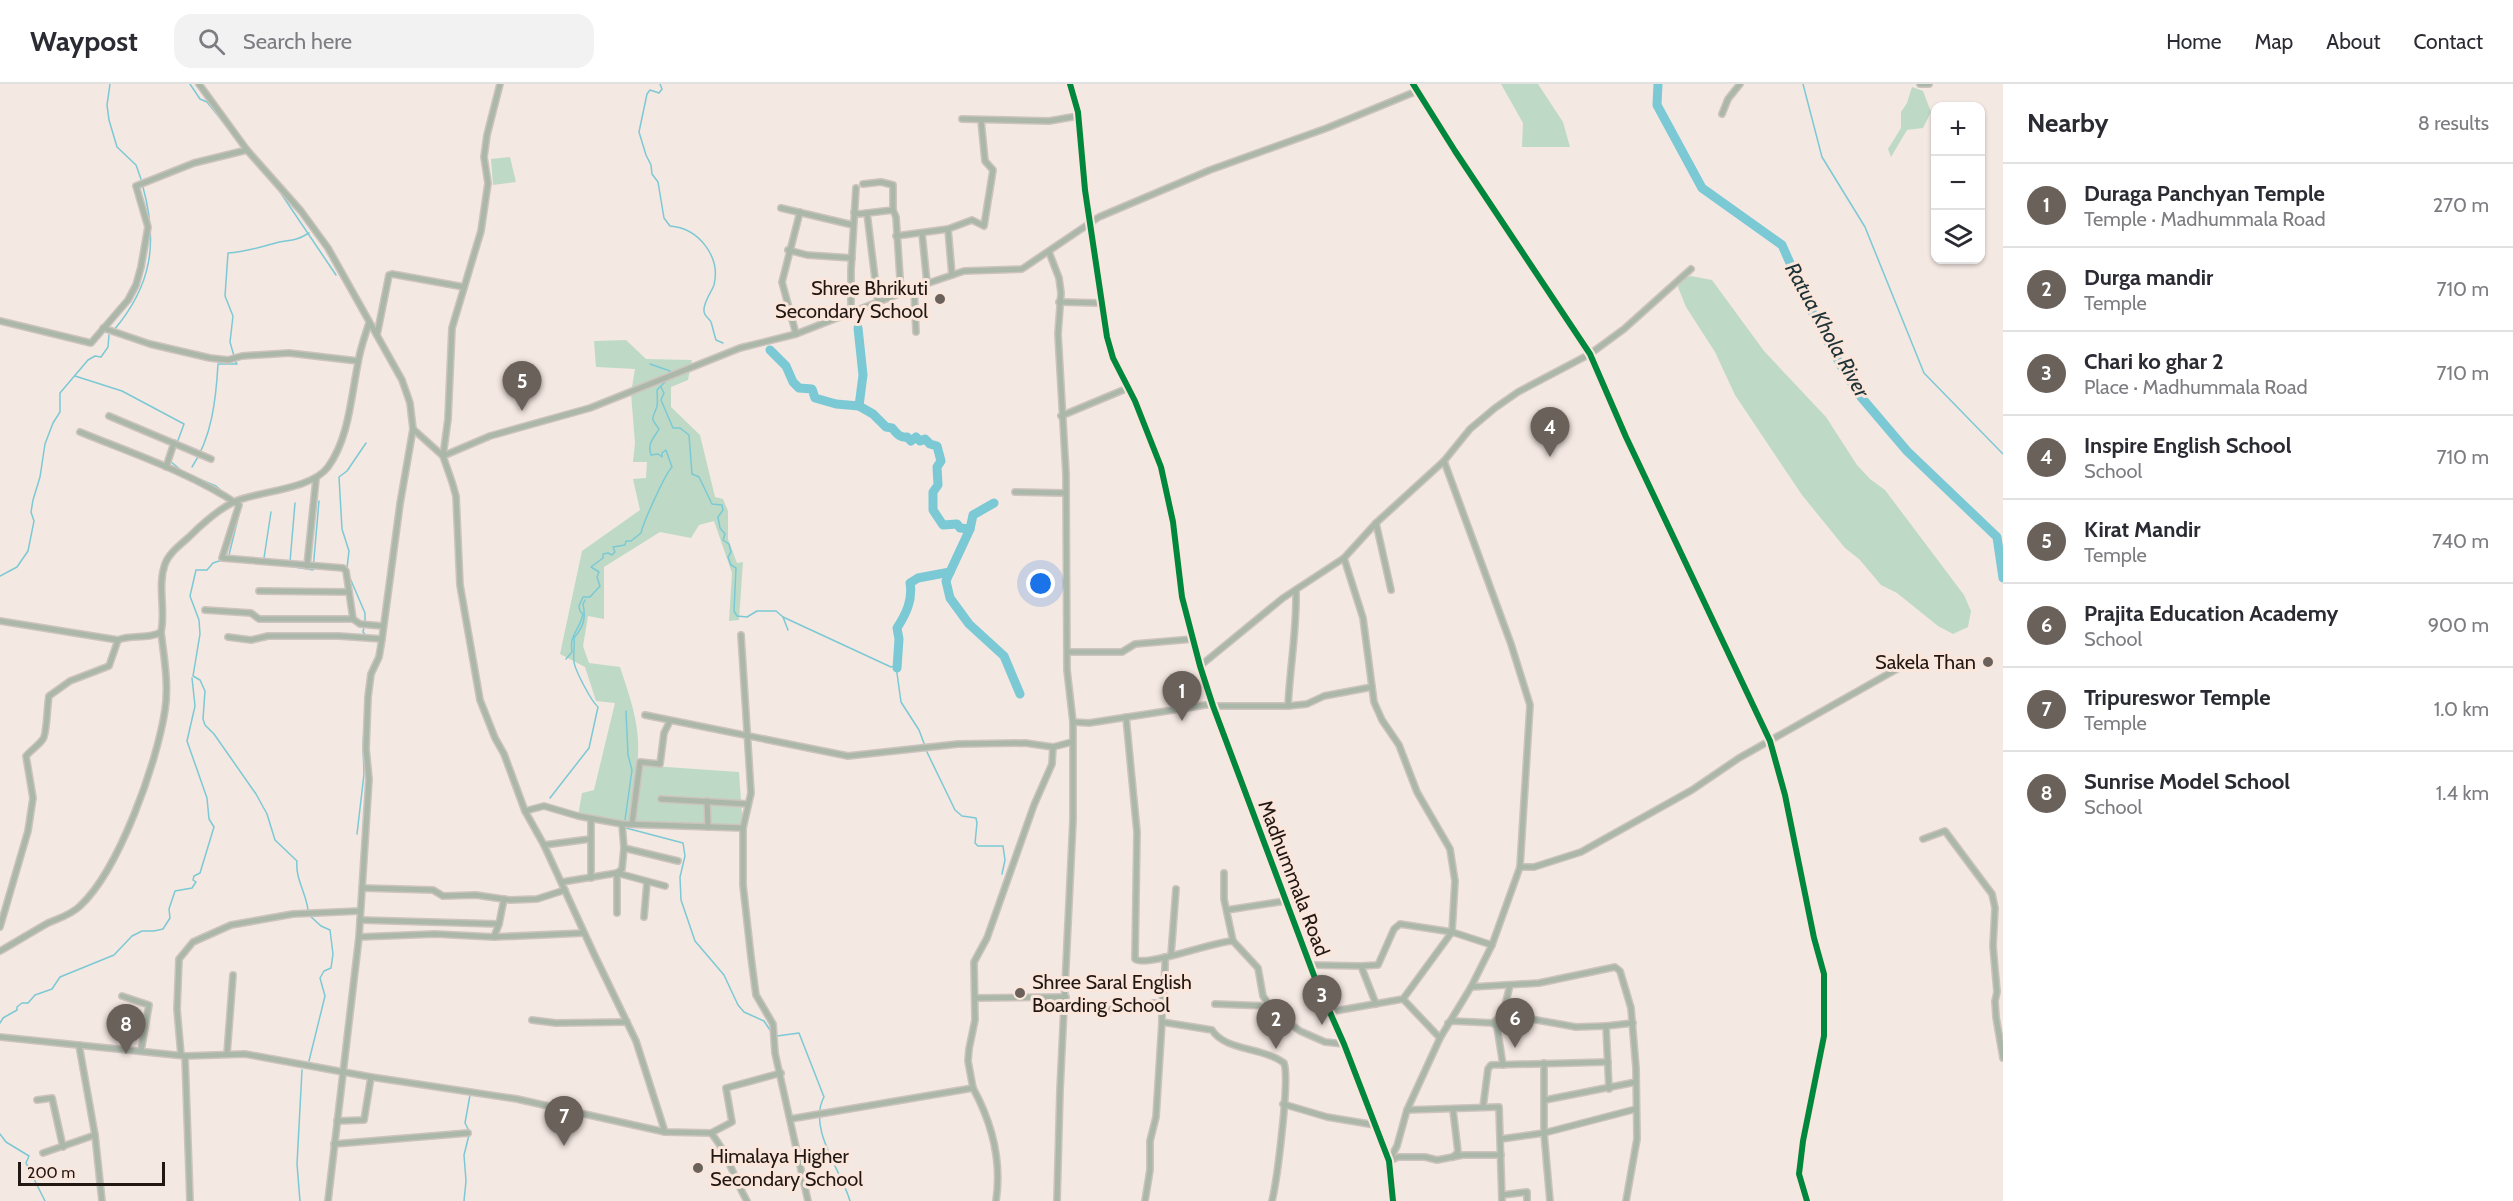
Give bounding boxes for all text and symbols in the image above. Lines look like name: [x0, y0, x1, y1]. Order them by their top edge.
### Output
search box: [174, 14, 594, 68]
text: Waypost: [30, 24, 138, 58]
icon: search: [195, 25, 228, 58]
text: Search here: [243, 28, 352, 55]
text: Home: [2166, 29, 2222, 54]
text: Map: [2255, 29, 2293, 54]
text: About: [2326, 29, 2380, 54]
text: Contact: [2413, 29, 2483, 54]
map controls: [1931, 102, 1985, 264]
button: +: [1931, 102, 1985, 156]
text: Nearby: [2027, 107, 2108, 139]
text: 8 results: [2418, 111, 2489, 135]
button: −: [1931, 156, 1985, 210]
text: Duraga Panchyan Temple: [2084, 180, 2325, 207]
text: 1: [2043, 193, 2050, 217]
text: 270 m: [2433, 193, 2489, 217]
text: Temple · Madhummala Road: [2084, 207, 2326, 231]
button: layers: [1931, 210, 1985, 264]
water label: Ratua Khola River: [1780, 258, 1876, 403]
text: Durga mandir: [2084, 264, 2213, 291]
place label: Shree Bhrikuti Secondary School: [775, 276, 928, 323]
text: 2: [2041, 277, 2052, 301]
text: 710 m: [2436, 277, 2489, 301]
text: Temple: [2084, 291, 2147, 315]
marker: Shree Bhrikuti Secondary School: [933, 292, 947, 306]
text: Chari ko ghar 2: [2084, 348, 2224, 375]
text: 3: [2041, 361, 2052, 385]
text: 710 m: [2436, 361, 2489, 385]
pin: 5: [502, 362, 542, 411]
text: Place · Madhummala Road: [2084, 375, 2308, 399]
pin: 4: [1530, 408, 1570, 457]
text: Inspire English School: [2084, 432, 2291, 459]
text: 4: [2040, 445, 2053, 469]
text: 710 m: [2436, 445, 2489, 469]
text: School: [2084, 459, 2142, 483]
text: Kirat Mandir: [2084, 516, 2201, 543]
text: 5: [2041, 529, 2052, 553]
text: 740 m: [2432, 529, 2489, 553]
text: Temple: [2084, 543, 2147, 567]
your location: [1026, 569, 1055, 598]
text: Prajita Education Academy: [2084, 600, 2338, 627]
text: 6: [2041, 613, 2052, 637]
text: 900 m: [2428, 613, 2489, 637]
text: School: [2084, 627, 2142, 651]
place label: Sakela Than: [1875, 650, 1976, 674]
marker: Sakela Than: [1981, 655, 1995, 669]
pin: 1: [1162, 672, 1202, 721]
text: Tripureswor Temple: [2084, 684, 2271, 711]
text: 7: [2041, 697, 2052, 721]
text: 1.0 km: [2434, 697, 2489, 721]
text: Temple: [2084, 711, 2147, 735]
text: Sunrise Model School: [2084, 768, 2290, 795]
text: 8: [2040, 781, 2053, 805]
text: 1.4 km: [2436, 781, 2489, 805]
text: School: [2084, 795, 2142, 819]
street label: Madhummala Road: [1253, 797, 1335, 959]
place label: Shree Saral English Boarding School: [1032, 970, 1192, 1017]
pin: 3: [1302, 976, 1342, 1025]
marker: Shree Saral English Boarding School: [1013, 986, 1027, 1000]
pin: 6: [1496, 998, 1534, 1048]
pin: 2: [1256, 1000, 1296, 1049]
pin: 8: [106, 1004, 146, 1054]
pin: 7: [544, 1096, 584, 1146]
place label: Himalaya Higher Secondary School: [710, 1144, 863, 1191]
scale bar: [18, 1159, 165, 1186]
marker: Himalaya Higher Secondary School: [691, 1161, 705, 1175]
text: 200 m: [27, 1163, 75, 1182]

